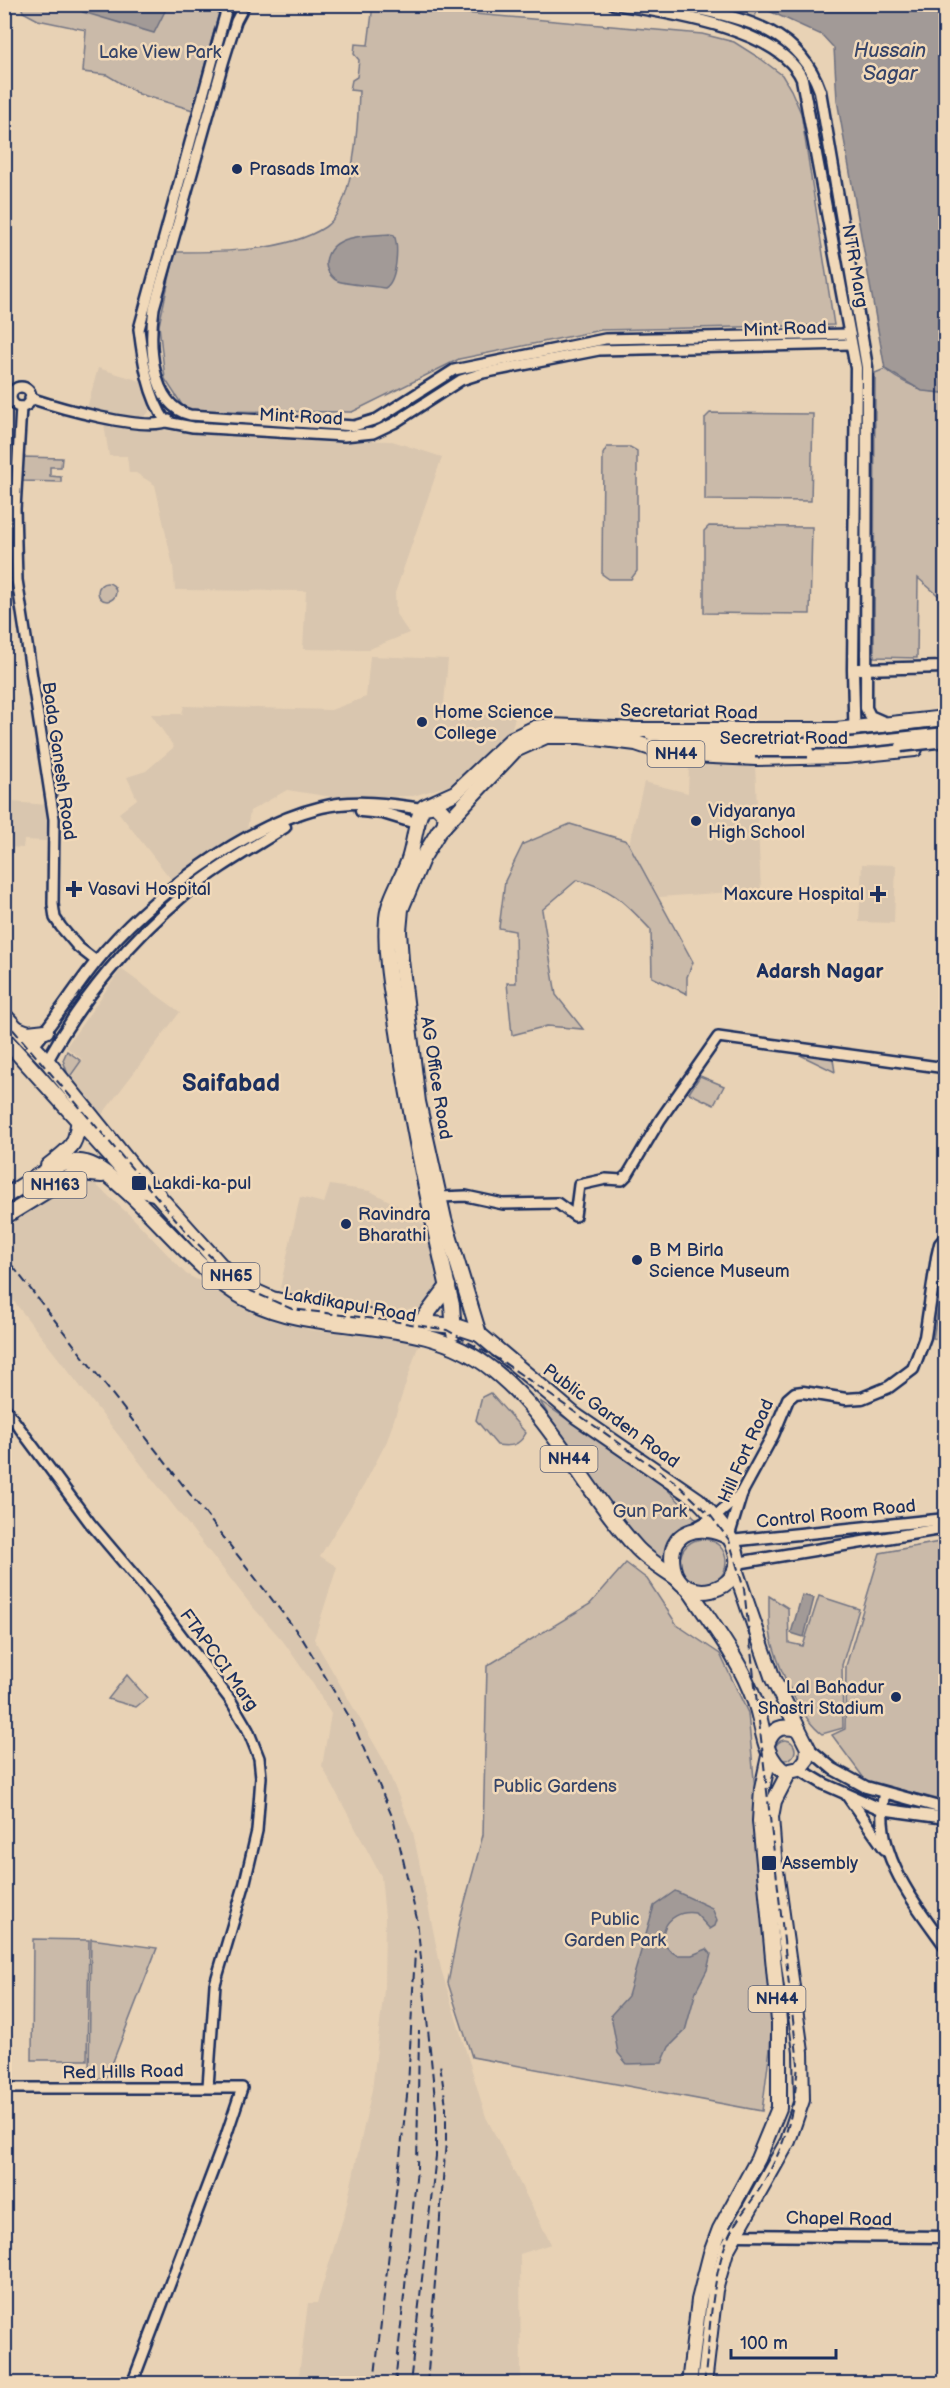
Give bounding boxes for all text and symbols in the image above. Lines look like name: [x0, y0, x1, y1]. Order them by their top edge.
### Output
water label: Hussain Sagar: [854, 39, 926, 86]
park label: Lake View Park: [99, 42, 221, 63]
place label: Prasads Imax: [249, 159, 359, 180]
marker: Prasads Imax: [230, 162, 244, 176]
street label: NTR Marg: [837, 223, 873, 309]
street label: Mint Road: [743, 317, 827, 341]
street label: Mint Road: [259, 404, 343, 430]
street label: Bada Ganesh Road: [37, 680, 81, 842]
street label: Secretariat Road: [620, 700, 758, 724]
place label: Home Science College: [434, 702, 554, 744]
marker: Home Science College: [415, 715, 429, 729]
street label: Secretriat Road: [720, 728, 848, 749]
road number: NH44: [648, 741, 704, 767]
place label: Vidyaranya High School: [708, 801, 805, 843]
marker: Vidyaranya High School: [689, 814, 703, 828]
place label: Vasavi Hospital: [88, 879, 211, 900]
marker: Vasavi Hospital: [65, 880, 83, 898]
place label: Maxcure Hospital: [723, 884, 864, 905]
marker: Maxcure Hospital: [869, 885, 887, 903]
district label: Adarsh Nagar: [756, 960, 884, 984]
street label: AG Office Road: [416, 1015, 456, 1141]
district label: Saifabad: [182, 1069, 280, 1098]
road number: NH163: [23, 1172, 86, 1198]
place label: Lakdi-ka-pul: [152, 1173, 251, 1194]
marker: Lakdi-ka-pul: [130, 1174, 148, 1192]
place label: Ravindra Bharathi: [358, 1204, 431, 1246]
marker: Ravindra Bharathi: [339, 1217, 353, 1231]
place label: B M Birla Science Museum: [649, 1240, 790, 1282]
marker: B M Birla Science Museum: [630, 1253, 644, 1267]
road number: NH65: [202, 1263, 260, 1289]
street label: Lakdikapul Road: [282, 1283, 418, 1327]
street label: Public Garden Road: [539, 1359, 683, 1473]
street label: Hill Fort Road: [714, 1396, 778, 1506]
road number: NH44: [540, 1446, 598, 1472]
street label: Control Room Road: [755, 1495, 917, 1533]
park label: Gun Park: [613, 1501, 687, 1522]
street label: FTAPCCI Marg: [175, 1605, 263, 1715]
place label: Lal Bahadur Shastri Stadium: [758, 1677, 884, 1719]
marker: Lal Bahadur Shastri Stadium: [889, 1690, 903, 1704]
park label: Public Gardens: [493, 1776, 617, 1797]
place label: Assembly: [782, 1853, 859, 1874]
marker: Assembly: [760, 1854, 778, 1872]
park label: Public Garden Park: [564, 1909, 666, 1951]
road number: NH44: [748, 1986, 806, 2012]
street label: Red Hills Road: [62, 2060, 184, 2084]
street label: Chapel Road: [786, 2208, 892, 2230]
scale bar: [731, 2322, 836, 2360]
text: 100 m: [740, 2333, 788, 2354]

